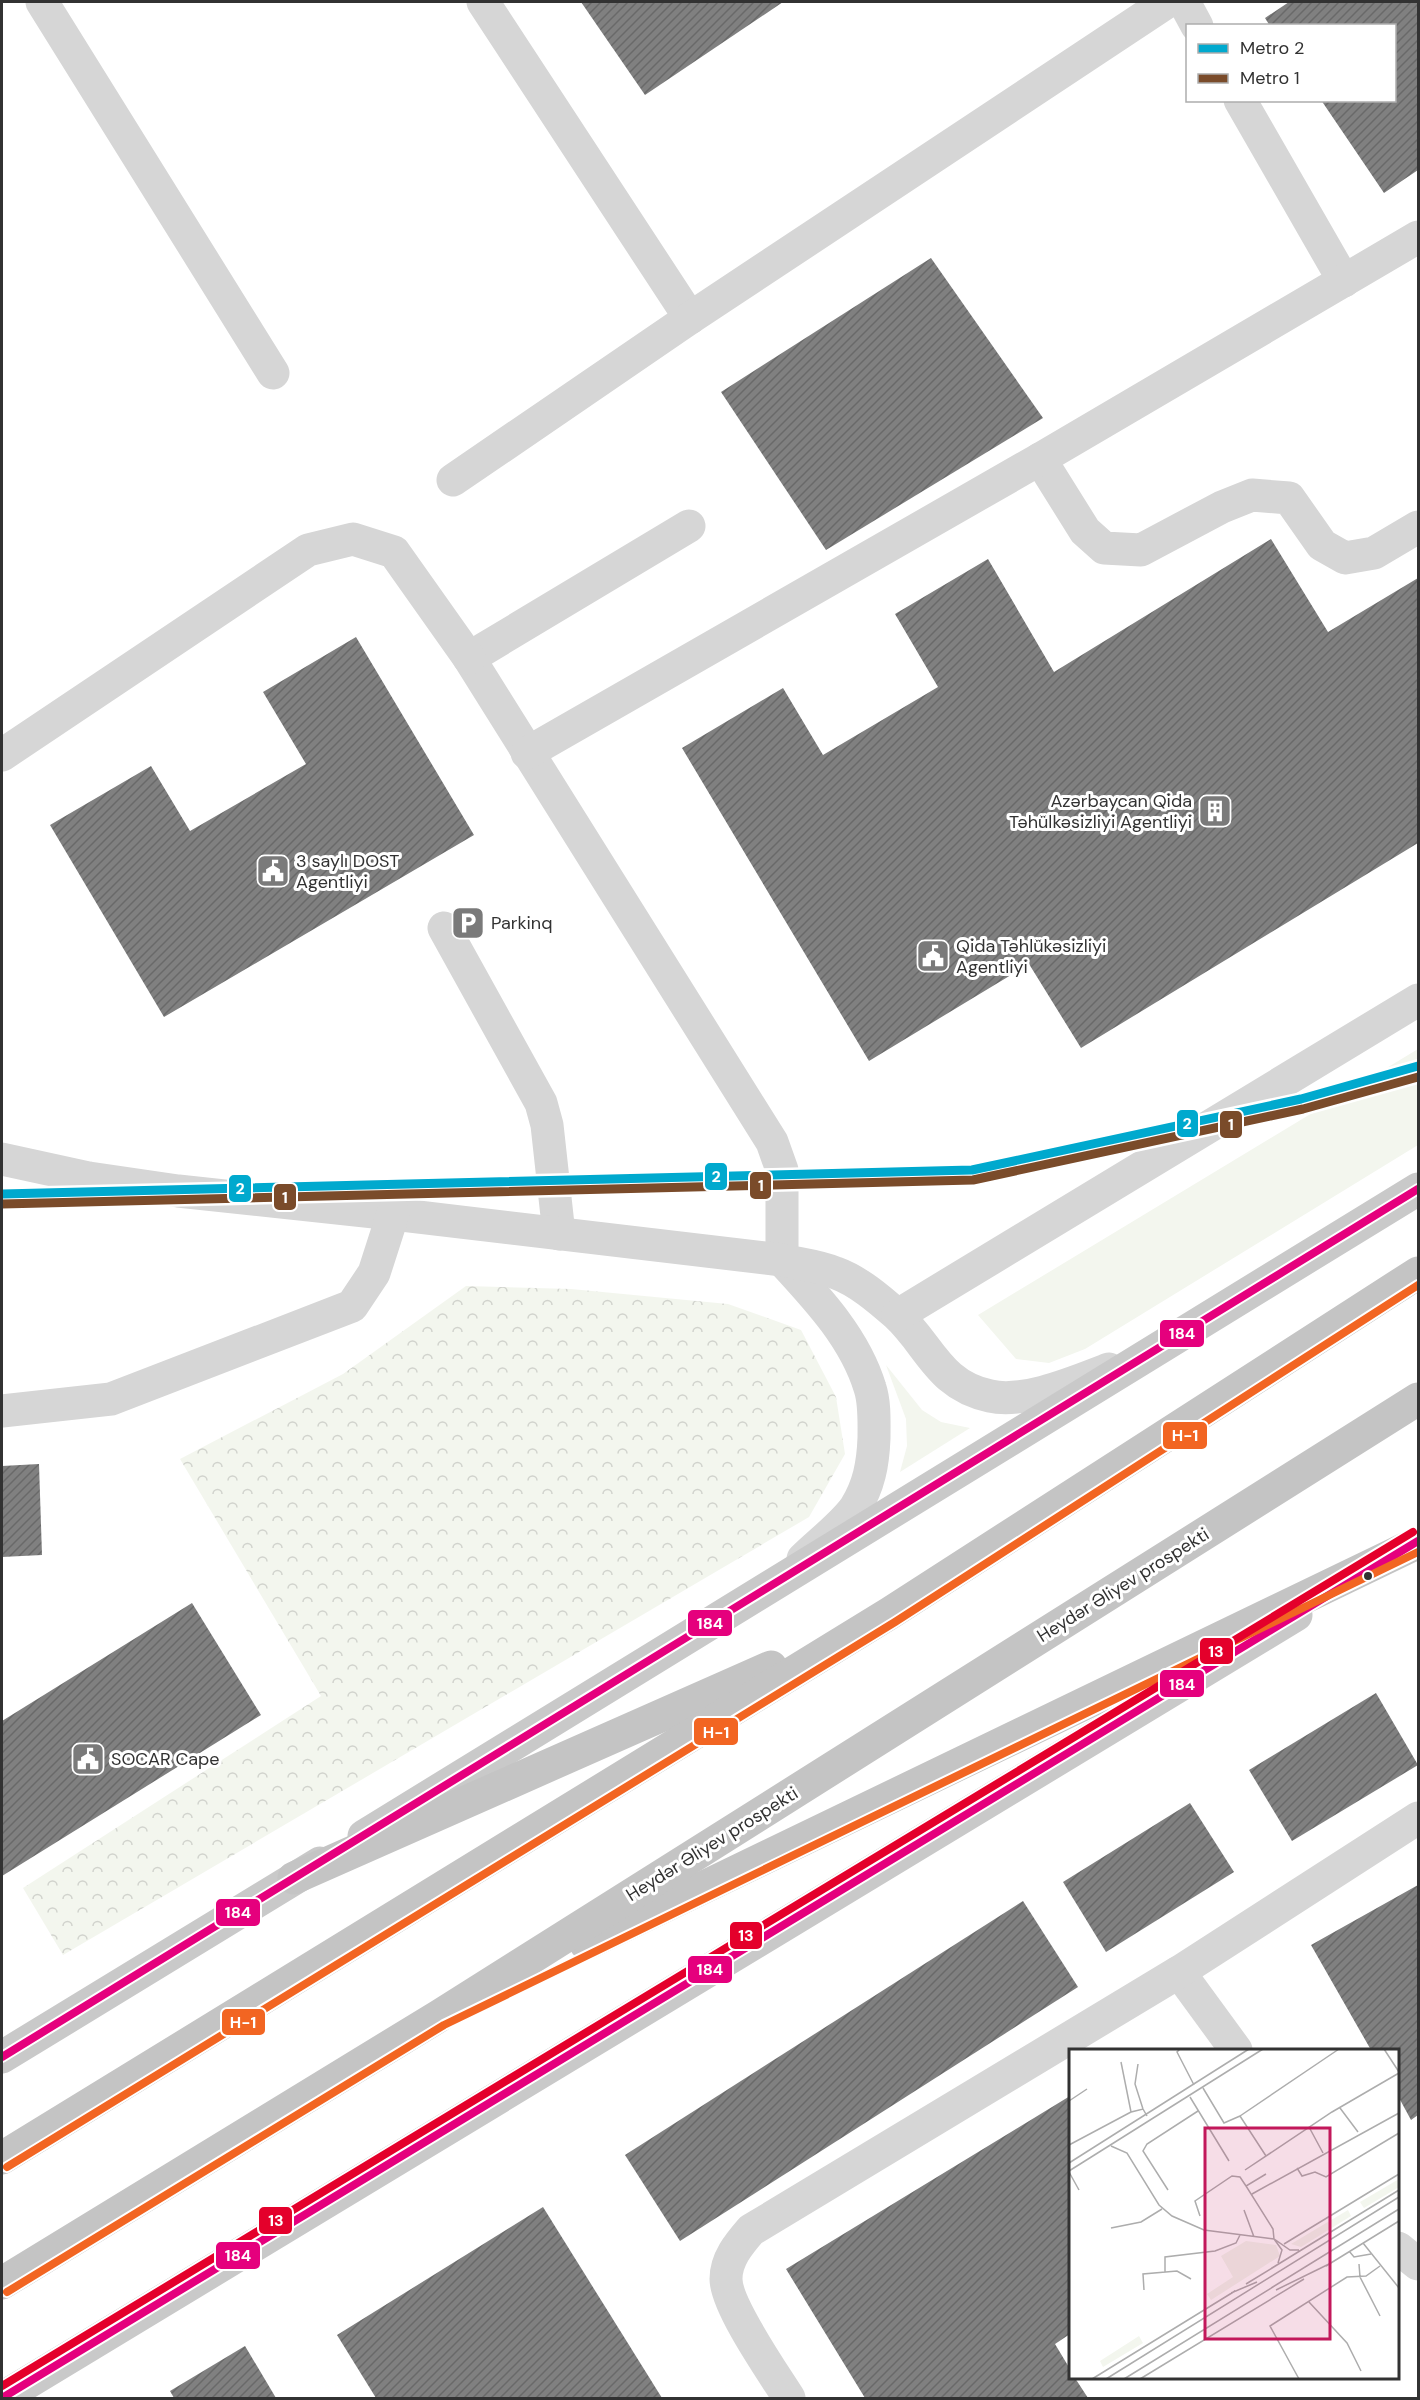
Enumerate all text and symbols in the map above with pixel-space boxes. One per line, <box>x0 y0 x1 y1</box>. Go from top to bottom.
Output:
legend <box>1186 24 1396 102</box>
text: Metro 2 <box>1240 36 1304 60</box>
text: Metro 1 <box>1240 66 1300 90</box>
place label: Azərbaycan Qida Təhülkəsizliyi Agentliyi <box>1009 789 1192 834</box>
building icon: Azərbaycan Qida Təhülkəsizliyi Agentliyi <box>1197 793 1233 829</box>
place label: 3 saylı DOST Agentliyi <box>296 849 399 894</box>
public building icon: 3 saylı DOST Agentliyi <box>255 853 291 889</box>
parking icon: Parkinq <box>450 905 486 941</box>
place label: Parkinq <box>491 911 553 935</box>
place label: Qida Təhlükəsizliyi Agentliyi <box>956 934 1106 979</box>
public building icon: Qida Təhlükəsizliyi Agentliyi <box>915 938 951 974</box>
line badge: 2 <box>1176 1109 1199 1138</box>
line badge: 1 <box>1219 1110 1243 1139</box>
text: 2 <box>1182 1113 1192 1134</box>
text: 1 <box>1228 1114 1234 1135</box>
line badge: 2 <box>704 1162 728 1191</box>
text: 2 <box>711 1166 721 1187</box>
line badge: 1 <box>749 1171 772 1200</box>
line badge: 2 <box>228 1174 252 1203</box>
text: 1 <box>758 1175 764 1196</box>
text: 2 <box>235 1178 245 1199</box>
line badge: 1 <box>273 1183 297 1211</box>
text: 1 <box>282 1187 288 1208</box>
line badge: 184 <box>1159 1319 1205 1348</box>
text: 184 <box>1169 1323 1195 1344</box>
line badge: H-1 <box>1162 1421 1208 1450</box>
text: H-1 <box>1172 1425 1198 1446</box>
street label: Heydər Əliyev prospekti <box>1032 1522 1214 1648</box>
unlabelled marker <box>1362 1570 1374 1582</box>
line badge: 184 <box>687 1609 733 1637</box>
text: 184 <box>697 1613 723 1634</box>
line badge: 13 <box>1199 1637 1234 1665</box>
text: 13 <box>1208 1641 1224 1662</box>
line badge: 184 <box>1159 1669 1205 1698</box>
text: 184 <box>1169 1674 1195 1695</box>
line badge: H-1 <box>693 1717 739 1746</box>
text: H-1 <box>703 1722 729 1743</box>
public building icon: SOCAR Cape <box>70 1741 106 1777</box>
place label: SOCAR Cape <box>111 1747 220 1771</box>
street label: Heydər Əliyev prospekti <box>621 1781 803 1907</box>
line badge: 184 <box>215 1898 261 1927</box>
text: 184 <box>225 1902 251 1923</box>
line badge: 13 <box>729 1921 763 1950</box>
text: 13 <box>738 1925 754 1946</box>
line badge: 184 <box>687 1955 733 1984</box>
text: 184 <box>697 1959 723 1980</box>
line badge: H-1 <box>221 2008 266 2036</box>
text: H-1 <box>230 2012 256 2033</box>
inset map <box>1069 2049 1399 2379</box>
line badge: 13 <box>258 2206 293 2235</box>
text: 13 <box>268 2210 284 2231</box>
line badge: 184 <box>215 2241 261 2270</box>
text: 184 <box>225 2245 251 2266</box>

